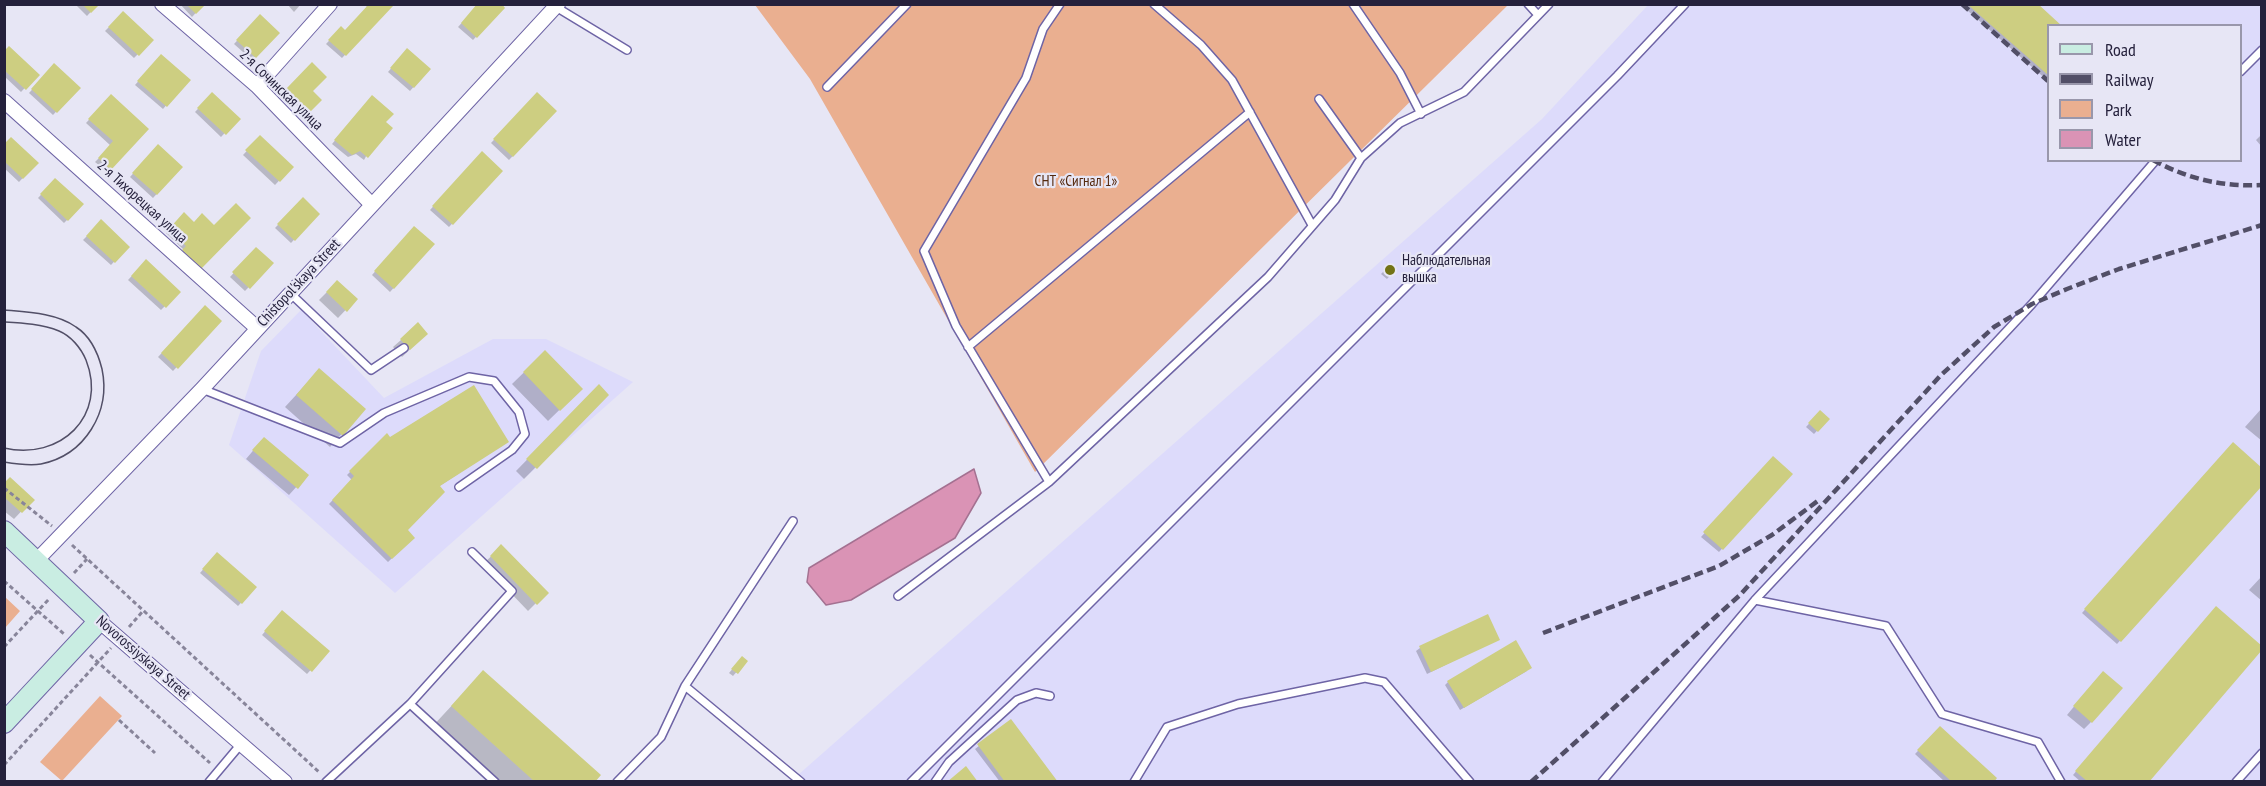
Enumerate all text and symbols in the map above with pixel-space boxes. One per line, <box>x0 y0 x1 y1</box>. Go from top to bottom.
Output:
legend <box>2047 24 2242 162</box>
text: Road <box>2105 38 2136 61</box>
street label: 2-я Сочинская улица <box>236 46 326 134</box>
text: Railway <box>2105 68 2154 91</box>
text: Park <box>2105 98 2132 121</box>
text: Water <box>2105 128 2141 151</box>
street label: 2-я Тихорецкая улица <box>93 157 191 247</box>
park label: СНТ «Сигнал 1» <box>1035 173 1117 191</box>
street label: Chistopol'skaya Street <box>254 235 344 331</box>
place label: Наблюдательная вышка <box>1402 252 1491 287</box>
marker: Наблюдательная вышка <box>1383 263 1397 277</box>
street label: Novorossiyskaya Street <box>92 612 194 704</box>

